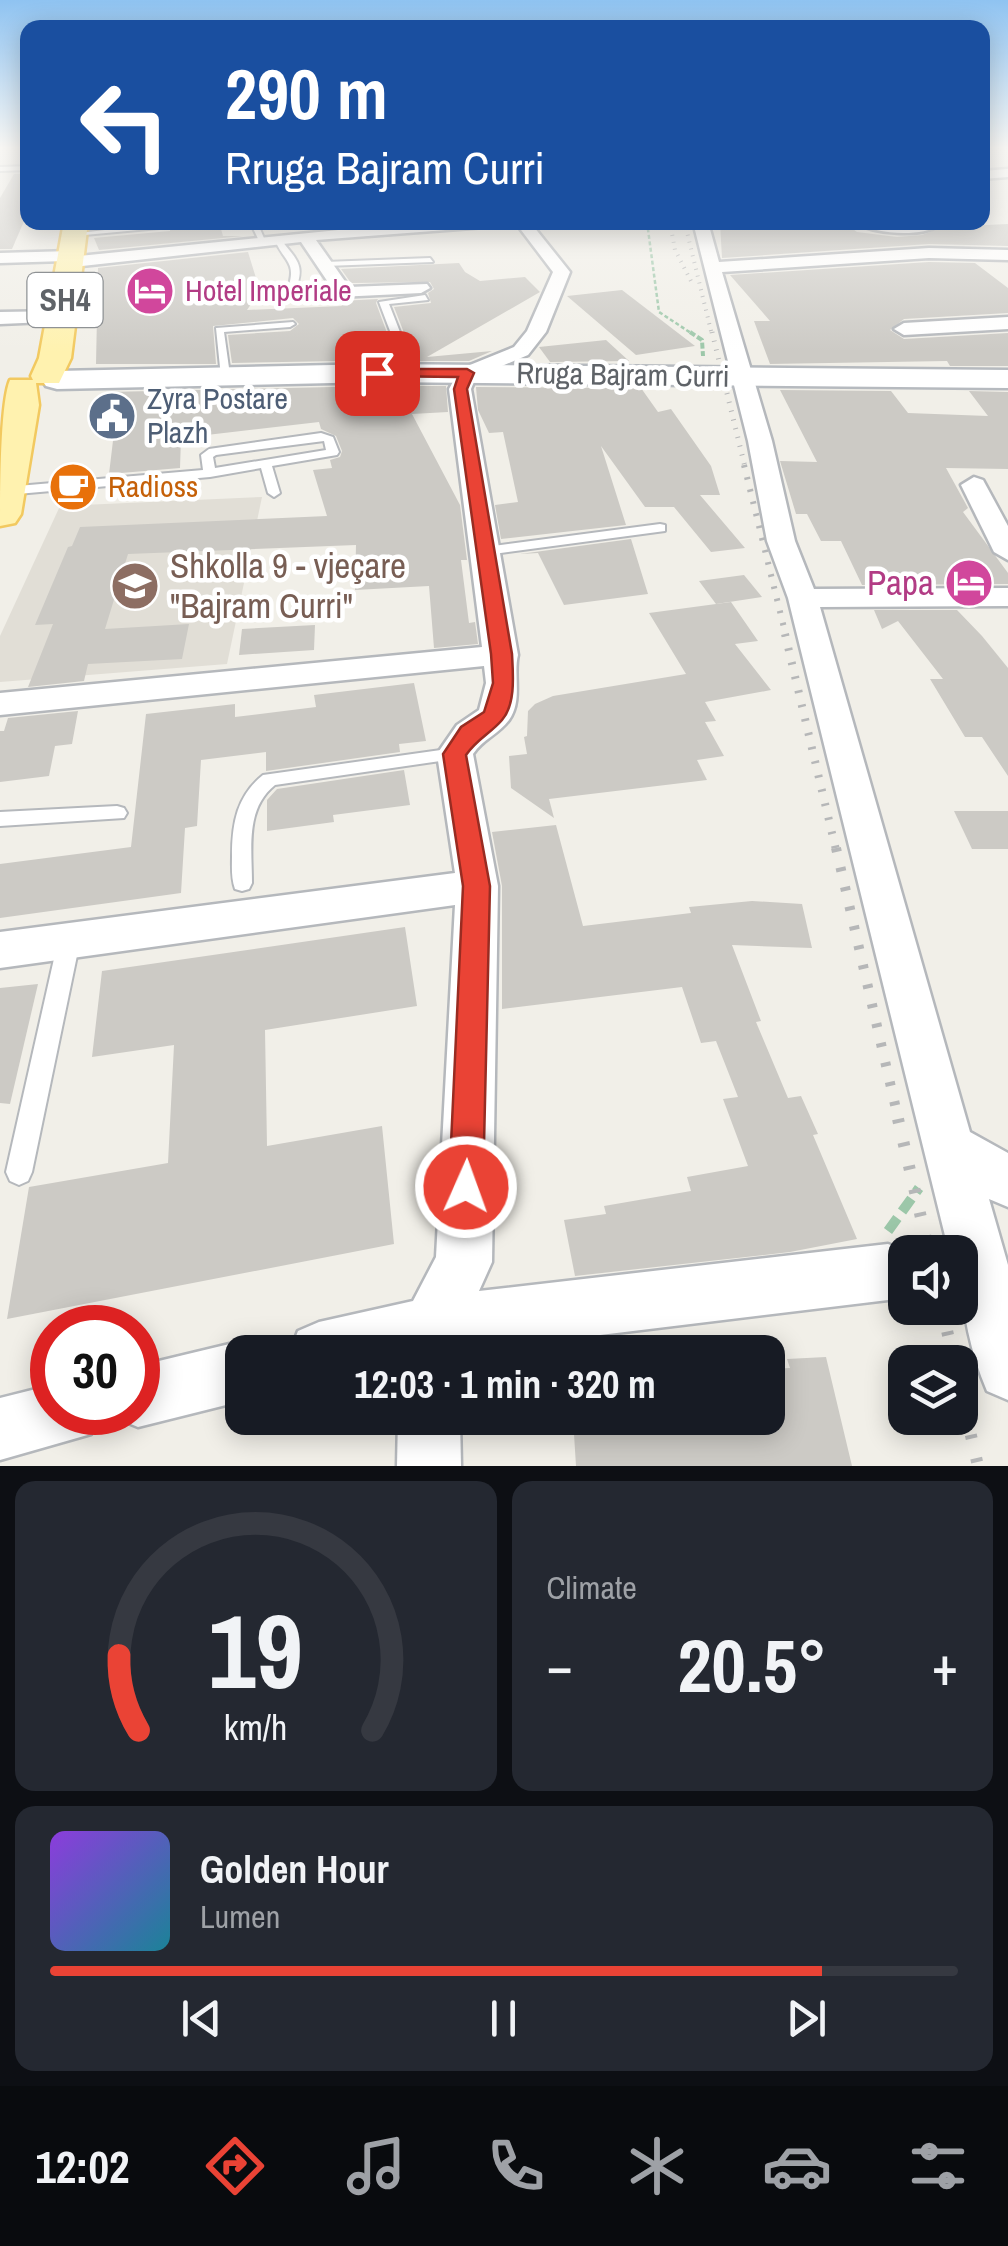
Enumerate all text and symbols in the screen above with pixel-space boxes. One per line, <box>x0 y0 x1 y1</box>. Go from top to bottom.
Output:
text: 290 m <box>225 47 388 141</box>
icon: left <box>60 60 190 190</box>
text: Rruga Bajram Curri <box>225 137 545 198</box>
hotel icon: Hotel Imperiale <box>124 265 176 317</box>
place label: Hotel Imperiale <box>185 270 352 310</box>
road number: SH4 <box>28 273 102 327</box>
pin <box>335 331 420 416</box>
icon: arrive <box>350 346 405 401</box>
street label: Rruga Bajram Curri <box>516 352 730 396</box>
place label: Zyra Postare Plazh <box>147 378 288 452</box>
public building icon: Zyra Postare Plazh <box>86 390 138 442</box>
cafe icon: Radioss <box>47 461 99 513</box>
place label: Radioss <box>108 466 198 506</box>
place label: Shkolla 9 - vjeçare "Bajram Curri" <box>170 542 406 629</box>
hotel icon: Papa <box>943 557 995 609</box>
place label: Papa <box>867 559 934 606</box>
school or university icon: Shkolla 9 - vjeçare "Bajram Curri" <box>109 560 161 612</box>
position arrow <box>414 1135 518 1239</box>
map controls <box>888 1235 978 1435</box>
button: sound <box>888 1235 978 1325</box>
speed limit sign: 30 <box>30 1305 160 1435</box>
button: layers <box>888 1345 978 1435</box>
text: 12:03 · 1 min · 320 m <box>354 1359 656 1410</box>
text: Climate <box>547 1566 637 1609</box>
text: 19 <box>208 1580 303 1720</box>
text: 20.5° <box>677 1614 827 1715</box>
text: − <box>547 1628 573 1702</box>
text: + <box>932 1628 958 1702</box>
text: km/h <box>224 1703 288 1751</box>
text: Golden Hour <box>200 1844 389 1895</box>
text: Lumen <box>200 1895 280 1938</box>
icon: previous <box>174 1991 229 2046</box>
icon: pause <box>476 1991 531 2046</box>
icon: next <box>779 1991 834 2046</box>
icon: directions <box>200 2131 270 2201</box>
icon: music <box>341 2131 411 2201</box>
icon: phone <box>481 2131 551 2201</box>
icon: climate <box>622 2131 692 2201</box>
icon: car <box>762 2131 832 2201</box>
icon: filters <box>903 2131 973 2201</box>
text: 12:02 <box>35 2136 130 2197</box>

